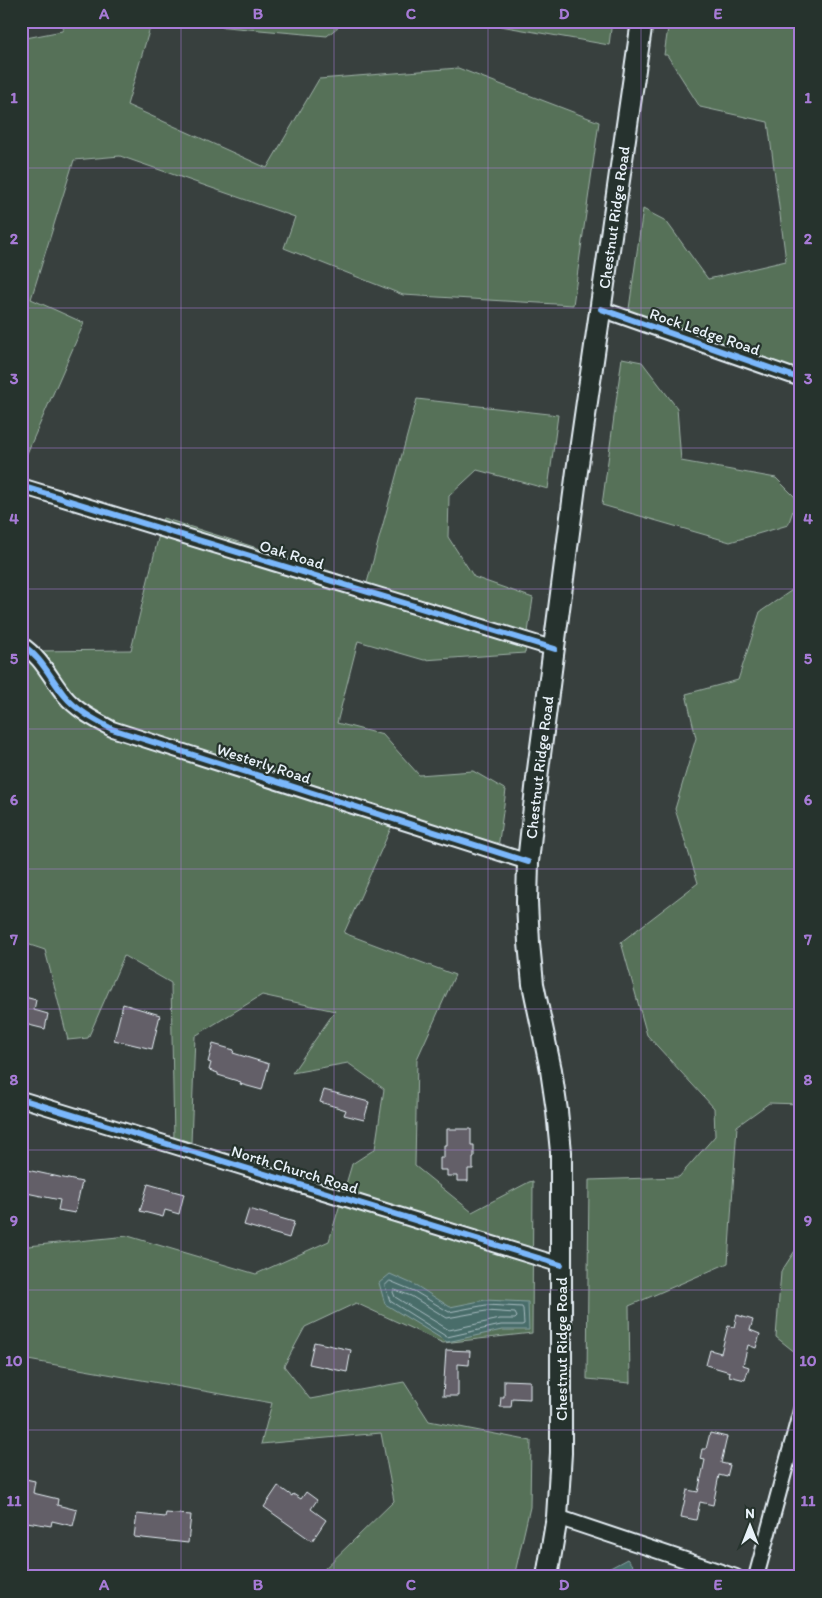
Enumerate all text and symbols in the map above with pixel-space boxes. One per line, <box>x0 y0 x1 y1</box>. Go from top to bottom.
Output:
text: A <box>98 4 110 23</box>
text: B <box>253 4 264 23</box>
text: C <box>406 4 417 23</box>
text: D <box>559 4 570 23</box>
text: E <box>714 4 723 23</box>
text: 1 <box>10 88 18 107</box>
text: 1 <box>804 88 812 107</box>
street label: Chestnut Ridge Road <box>594 144 634 290</box>
text: 2 <box>10 229 19 248</box>
text: 2 <box>804 229 813 248</box>
street label: Rock Ledge Road <box>647 304 763 359</box>
text: 3 <box>10 369 19 388</box>
text: 3 <box>804 369 813 388</box>
text: 4 <box>9 509 19 528</box>
text: 4 <box>803 509 813 528</box>
street label: Oak Road <box>257 536 327 573</box>
text: 5 <box>10 649 19 668</box>
text: 5 <box>804 649 813 668</box>
street label: Chestnut Ridge Road <box>522 694 558 840</box>
street label: Westerly Road <box>214 739 314 788</box>
text: 6 <box>10 790 19 809</box>
text: 6 <box>804 790 813 809</box>
text: 7 <box>9 930 18 949</box>
text: 7 <box>803 930 812 949</box>
text: 8 <box>10 1070 19 1089</box>
text: 8 <box>804 1070 813 1089</box>
street label: North Church Road <box>229 1141 361 1198</box>
text: 9 <box>10 1211 18 1230</box>
text: 9 <box>804 1211 812 1230</box>
street label: Chestnut Ridge Road <box>552 1277 571 1421</box>
text: 10 <box>5 1351 23 1370</box>
text: 10 <box>799 1351 817 1370</box>
text: 11 <box>7 1491 22 1510</box>
text: 11 <box>801 1491 816 1510</box>
north arrow <box>724 1500 774 1550</box>
text: N <box>745 1505 755 1522</box>
text: A <box>98 1575 110 1594</box>
text: B <box>253 1575 264 1594</box>
text: C <box>406 1575 417 1594</box>
text: D <box>559 1575 570 1594</box>
text: E <box>714 1575 723 1594</box>

